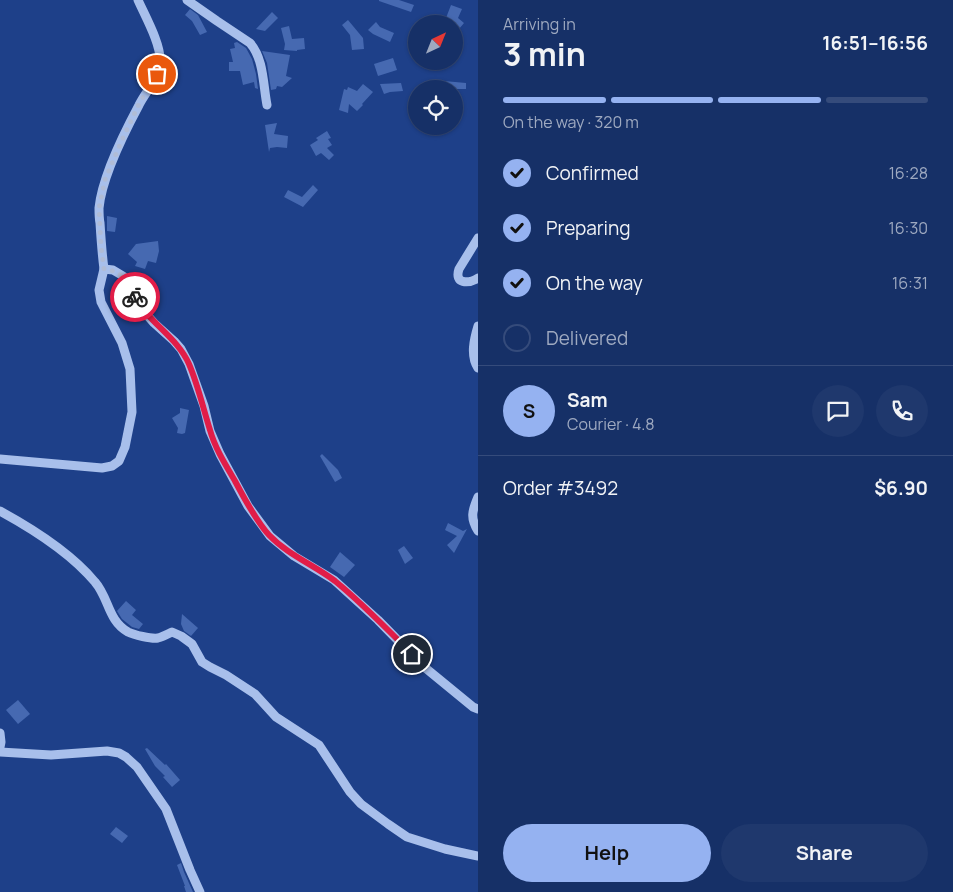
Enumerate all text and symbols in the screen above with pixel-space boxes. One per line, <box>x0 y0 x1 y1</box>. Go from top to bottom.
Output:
text: Arriving in <box>503 13 576 35</box>
north arrow <box>408 15 462 70</box>
map controls <box>408 15 463 135</box>
text: 16:51–16:56 <box>822 30 928 56</box>
text: 3 min <box>503 32 586 76</box>
pin <box>136 53 178 95</box>
icon: bag <box>143 60 171 88</box>
button: locate <box>408 80 463 135</box>
text: On the way · 320 m <box>503 111 639 133</box>
icon: check <box>503 159 531 187</box>
text: Confirmed <box>546 160 639 186</box>
text: 16:28 <box>889 162 928 184</box>
icon: check <box>503 214 531 242</box>
text: Preparing <box>546 215 631 241</box>
text: 16:30 <box>888 217 928 239</box>
icon: check <box>503 269 531 297</box>
text: On the way <box>546 270 643 296</box>
courier <box>110 272 160 322</box>
text: 16:31 <box>892 272 928 294</box>
icon: bike <box>121 283 149 311</box>
text: Delivered <box>546 325 628 351</box>
button: chat <box>812 385 864 437</box>
button: phone <box>876 385 928 437</box>
text: Sam <box>567 387 608 413</box>
text: S <box>523 398 535 424</box>
text: Courier · 4.8 <box>567 413 655 435</box>
text: Order #3492 <box>503 475 618 501</box>
text: $6.90 <box>874 475 928 501</box>
pin <box>391 633 433 675</box>
icon: home <box>398 640 426 668</box>
button: Help <box>503 824 711 882</box>
button: Share <box>721 824 928 882</box>

